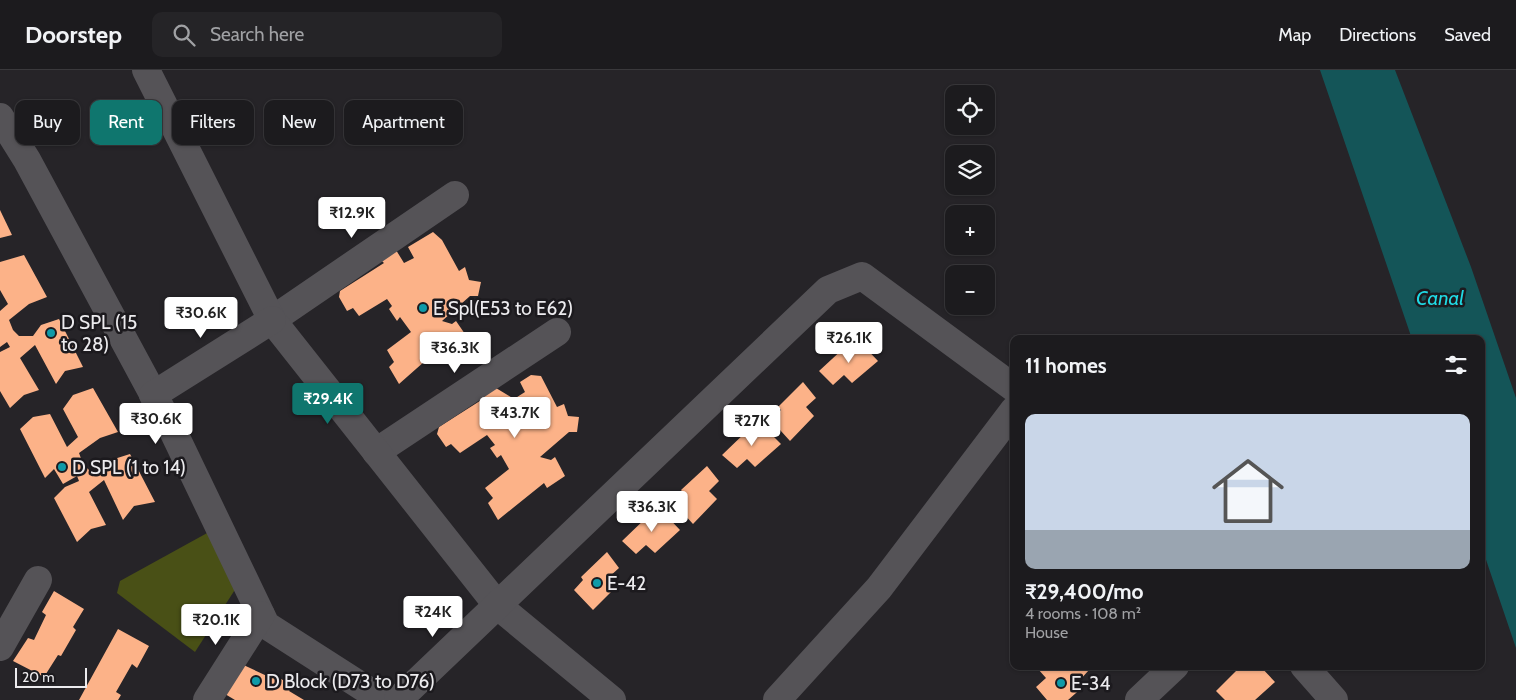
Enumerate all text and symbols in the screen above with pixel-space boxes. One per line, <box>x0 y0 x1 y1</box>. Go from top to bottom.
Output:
search box <box>152 12 502 57</box>
text: Doorstep <box>25 20 122 49</box>
icon: search <box>170 21 198 49</box>
text: Search here <box>210 23 304 46</box>
text: Map <box>1278 24 1311 46</box>
text: Directions <box>1339 24 1416 46</box>
text: Saved <box>1444 24 1491 46</box>
map controls <box>945 85 995 315</box>
button: locate <box>945 85 995 135</box>
chip: Buy <box>15 100 80 145</box>
chip: Rent <box>90 100 162 145</box>
chip: Filters <box>172 100 254 145</box>
chip: New <box>264 100 334 145</box>
chip: Apartment <box>344 100 463 145</box>
button: layers <box>945 145 995 195</box>
pin: ₹12.9K <box>311 196 393 239</box>
text: ₹12.9K <box>329 203 375 222</box>
button: + <box>945 205 995 255</box>
button: − <box>945 265 995 315</box>
water label: Canal <box>1416 286 1464 310</box>
pin: ₹30.6K <box>160 296 242 339</box>
place label: E Spl(E53 to E62) <box>433 297 573 320</box>
marker: E Spl(E53 to E62) <box>417 302 429 314</box>
text: ₹30.6K <box>175 303 227 322</box>
place label: D SPL (15 to 28) <box>61 311 137 356</box>
pin: ₹26.1K <box>808 322 890 364</box>
marker: D SPL (15 to 28) <box>45 327 57 339</box>
text: ₹26.1K <box>826 328 872 347</box>
pin: ₹36.3K <box>414 332 496 374</box>
text: ₹36.3K <box>431 338 479 357</box>
icon: filters <box>1442 351 1470 379</box>
text: 11 homes <box>1025 353 1107 378</box>
pin: ₹29.4K <box>287 382 369 425</box>
text: ₹29.4K <box>303 389 353 408</box>
pin: ₹43.7K <box>474 396 556 439</box>
pin: ₹30.6K <box>115 402 197 445</box>
text: ₹43.7K <box>490 403 540 422</box>
pin: ₹27K <box>722 404 782 447</box>
text: ₹30.6K <box>130 409 182 428</box>
text: ₹27K <box>734 411 770 430</box>
icon: home <box>1203 446 1293 536</box>
place label: D SPL (1 to 14) <box>72 456 186 479</box>
marker: D SPL (1 to 14) <box>56 461 68 473</box>
pin: ₹36.3K <box>611 490 693 533</box>
text: ₹36.3K <box>628 497 676 516</box>
place label: E-42 <box>607 572 646 595</box>
marker: E-42 <box>591 577 603 589</box>
text: ₹29,400/mo <box>1025 579 1144 604</box>
pin: ₹24K <box>403 596 463 638</box>
text: ₹24K <box>414 602 452 621</box>
pin: ₹20.1K <box>175 604 257 646</box>
text: 4 rooms · 108 m² <box>1025 604 1141 623</box>
text: ₹20.1K <box>192 610 240 629</box>
text: House <box>1025 623 1068 642</box>
scale bar <box>15 665 88 688</box>
text: 20 m <box>22 668 55 686</box>
place label: D Block (D73 to D76) <box>266 670 435 693</box>
place label: E-34 <box>1071 672 1110 695</box>
marker: D Block (D73 to D76) <box>250 675 262 687</box>
marker: E-34 <box>1055 677 1067 689</box>

